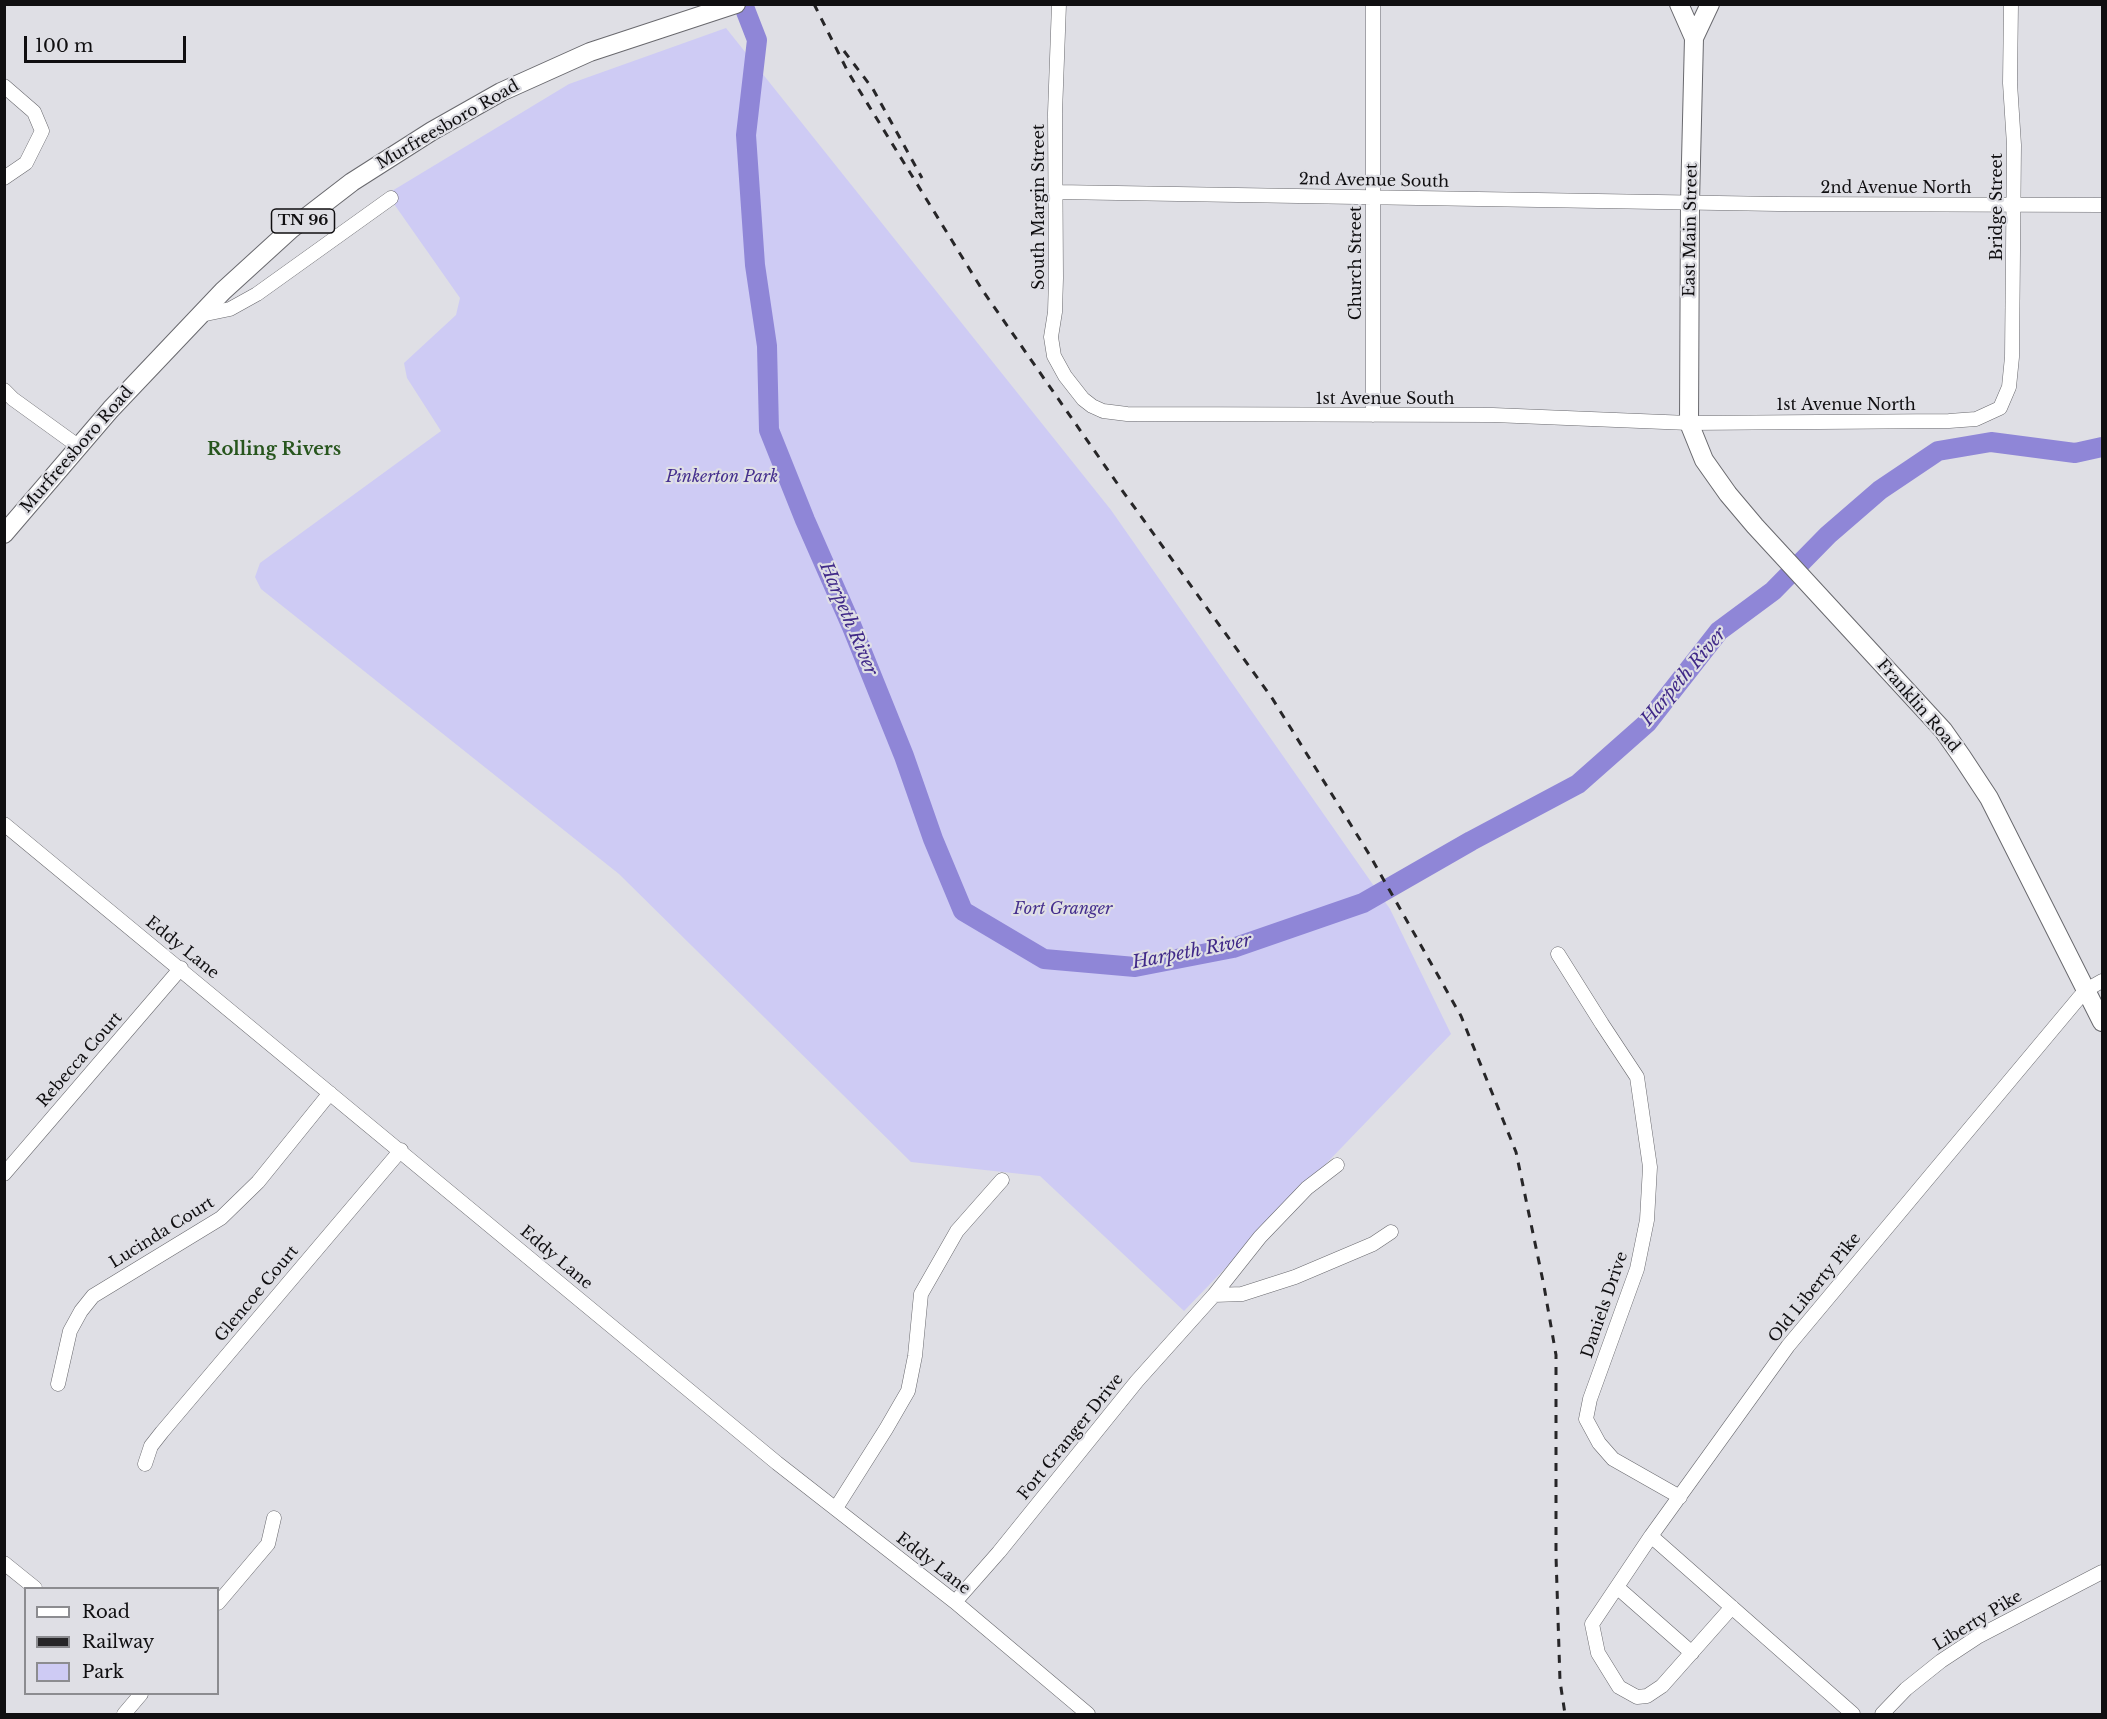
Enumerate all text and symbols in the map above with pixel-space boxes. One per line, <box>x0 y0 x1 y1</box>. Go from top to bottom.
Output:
scale bar <box>27 24 189 62</box>
text: 100 m <box>35 35 93 57</box>
street label: Murfreesboro Road <box>373 76 523 174</box>
street label: South Margin Street <box>1029 124 1049 290</box>
street label: Bridge Street <box>1987 153 2007 261</box>
street label: East Main Street <box>1680 163 1702 297</box>
street label: 2nd Avenue South <box>1299 170 1449 192</box>
street label: 2nd Avenue North <box>1821 178 1971 198</box>
street label: Church Street <box>1346 206 1366 320</box>
road number: TN 96 <box>272 209 334 233</box>
street label: Murfreesboro Road <box>17 383 137 517</box>
street label: 1st Avenue South <box>1315 389 1455 409</box>
street label: 1st Avenue North <box>1776 395 1916 415</box>
district label: Rolling Rivers <box>207 439 341 461</box>
park label: Pinkerton Park <box>666 467 778 487</box>
water label: Harpeth River <box>814 559 882 679</box>
water label: Harpeth River <box>1637 624 1731 730</box>
street label: Franklin Road <box>1872 656 1964 756</box>
park label: Fort Granger <box>1014 899 1112 919</box>
street label: Eddy Lane <box>142 913 222 983</box>
water label: Harpeth River <box>1131 930 1253 974</box>
street label: Rebecca Court <box>34 1009 126 1111</box>
street label: Lucinda Court <box>106 1193 218 1273</box>
street label: Eddy Lane <box>516 1222 596 1294</box>
street label: Old Liberty Pike <box>1765 1229 1865 1347</box>
street label: Glencoe Court <box>211 1242 303 1346</box>
street label: Daniels Drive <box>1578 1249 1632 1361</box>
street label: Fort Granger Drive <box>1014 1370 1128 1504</box>
street label: Eddy Lane <box>892 1529 974 1599</box>
legend <box>24 1587 219 1695</box>
street label: Liberty Pike <box>1930 1587 2026 1655</box>
text: Road <box>82 1601 130 1623</box>
text: Railway <box>82 1631 154 1653</box>
text: Park <box>82 1661 124 1683</box>

